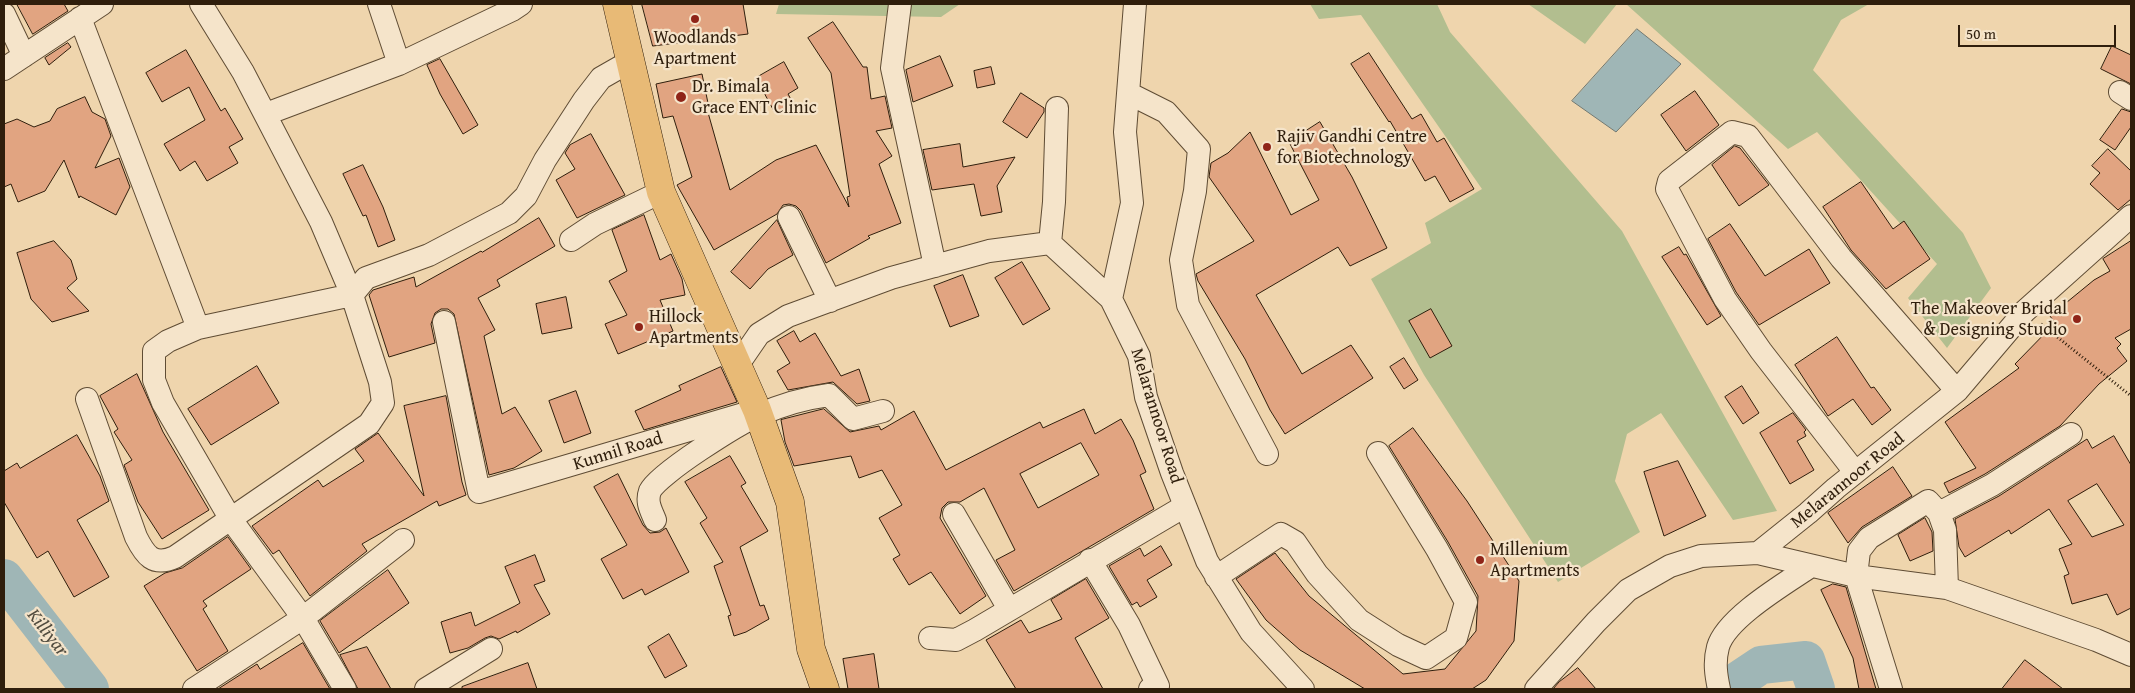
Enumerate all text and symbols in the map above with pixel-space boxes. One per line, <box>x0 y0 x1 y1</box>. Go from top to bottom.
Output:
marker: Woodlands Apartment <box>689 13 701 25</box>
scale bar <box>1960 15 2118 47</box>
text: 50 m <box>1966 23 1996 44</box>
place label: Woodlands Apartment <box>654 27 736 70</box>
place label: Dr. Bimala Grace ENT Clinic <box>692 76 817 118</box>
marker: Dr. Bimala Grace ENT Clinic <box>674 90 688 104</box>
place label: Rajiv Gandhi Centre for Biotechnology <box>1277 126 1427 168</box>
marker: Rajiv Gandhi Centre for Biotechnology <box>1261 141 1273 153</box>
place label: The Makeover Bridal & Designing Studio <box>1911 298 2067 340</box>
place label: Hillock Apartments <box>649 306 739 348</box>
marker: The Makeover Bridal & Designing Studio <box>2071 313 2083 325</box>
marker: Hillock Apartments <box>633 321 645 333</box>
street label: Melarannoor Road <box>1125 346 1187 486</box>
street label: Kunnil Road <box>571 428 665 476</box>
street label: Melarannoor Road <box>1787 429 1909 533</box>
place label: Millenium Apartments <box>1490 539 1580 582</box>
marker: Millenium Apartments <box>1474 554 1486 566</box>
water label: Killiyar <box>21 605 73 661</box>

